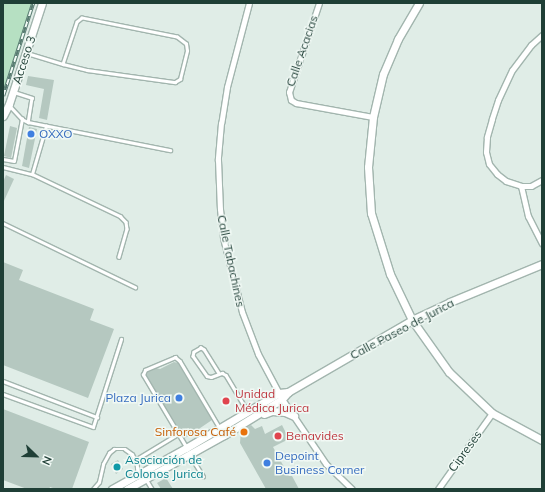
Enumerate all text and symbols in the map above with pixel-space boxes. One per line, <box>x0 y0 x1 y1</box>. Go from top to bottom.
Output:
street label: Calle Acacias <box>283 13 321 89</box>
street label: Acceso 3 <box>9 34 39 86</box>
place label: OXXO <box>39 127 73 141</box>
marker: OXXO <box>26 129 36 139</box>
street label: Calle Tabachines <box>214 214 248 308</box>
street label: Calle Paseo de Jurica <box>347 295 457 363</box>
place label: Unidad Médica Jurica <box>235 387 309 415</box>
place label: Plaza Jurica <box>105 391 171 405</box>
marker: Plaza Jurica <box>174 393 184 403</box>
marker: Unidad Médica Jurica <box>220 395 232 407</box>
place label: Sinforosa Café <box>155 425 236 439</box>
marker: Sinforosa Café <box>239 427 249 437</box>
street label: Cipreses <box>445 428 485 474</box>
place label: Benavides <box>286 429 344 443</box>
marker: Benavides <box>273 431 283 441</box>
north arrow <box>16 436 56 476</box>
place label: Depoint Business Corner <box>275 449 364 477</box>
place label: Asociación de Colonos Jurica <box>125 453 203 481</box>
text: N <box>39 454 55 467</box>
marker: Depoint Business Corner <box>262 458 272 468</box>
marker: Asociación de Colonos Jurica <box>112 462 122 472</box>

